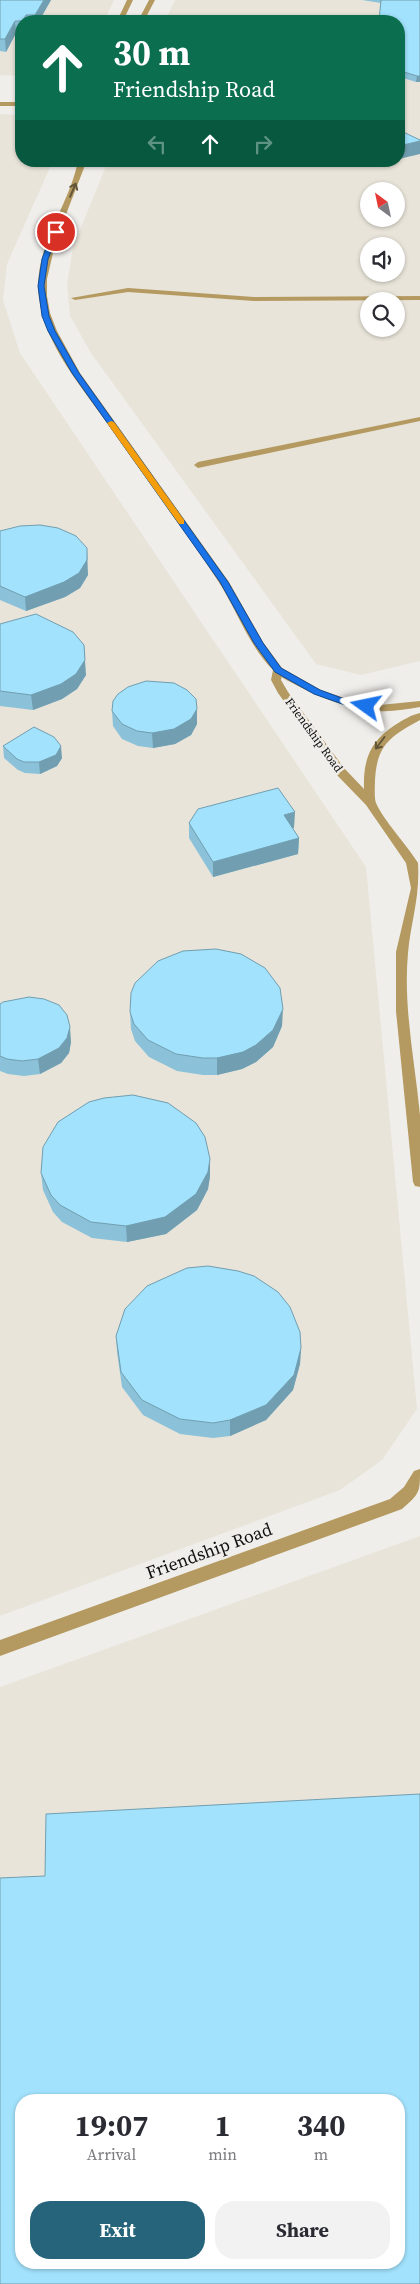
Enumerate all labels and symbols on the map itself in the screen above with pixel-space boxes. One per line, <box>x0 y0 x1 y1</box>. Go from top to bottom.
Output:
north arrow <box>360 182 405 228</box>
one-way arrow <box>69 183 78 198</box>
pin <box>35 211 77 253</box>
position arrow <box>339 679 391 731</box>
street label: Friendship Road <box>282 695 347 776</box>
one-way arrow <box>375 736 385 750</box>
street label: Friendship Road <box>142 1516 275 1585</box>

